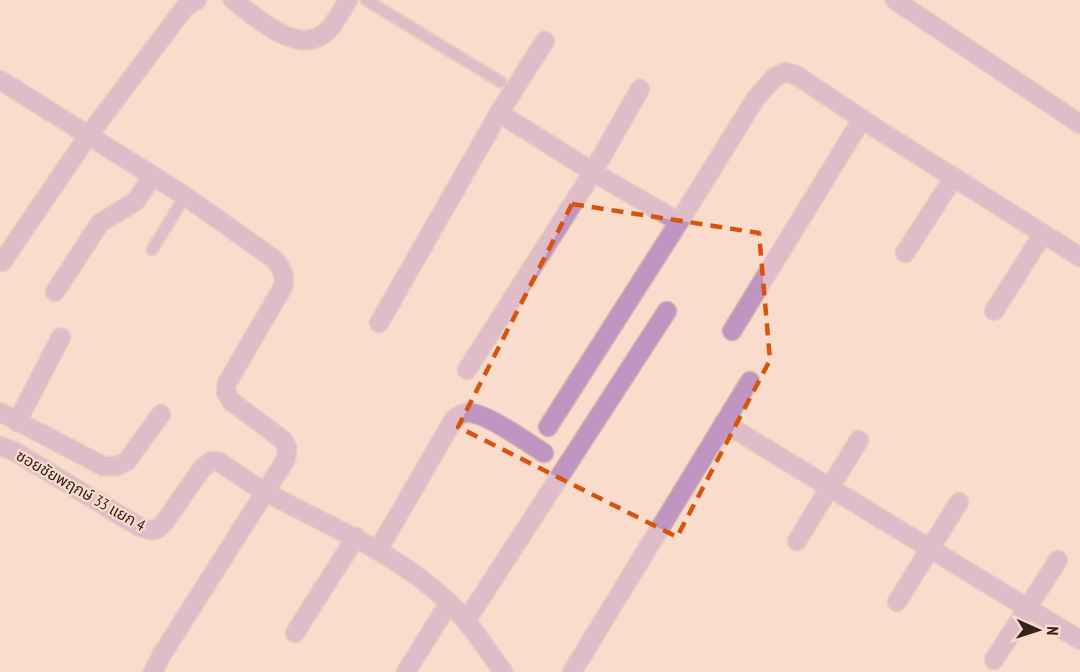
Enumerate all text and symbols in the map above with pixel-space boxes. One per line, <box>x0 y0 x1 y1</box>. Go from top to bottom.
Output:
street label: ซอยชัยพฤกษ์ 33 แยก 4 <box>13 445 149 535</box>
north arrow <box>1008 600 1068 660</box>
text: N <box>1043 626 1063 636</box>

